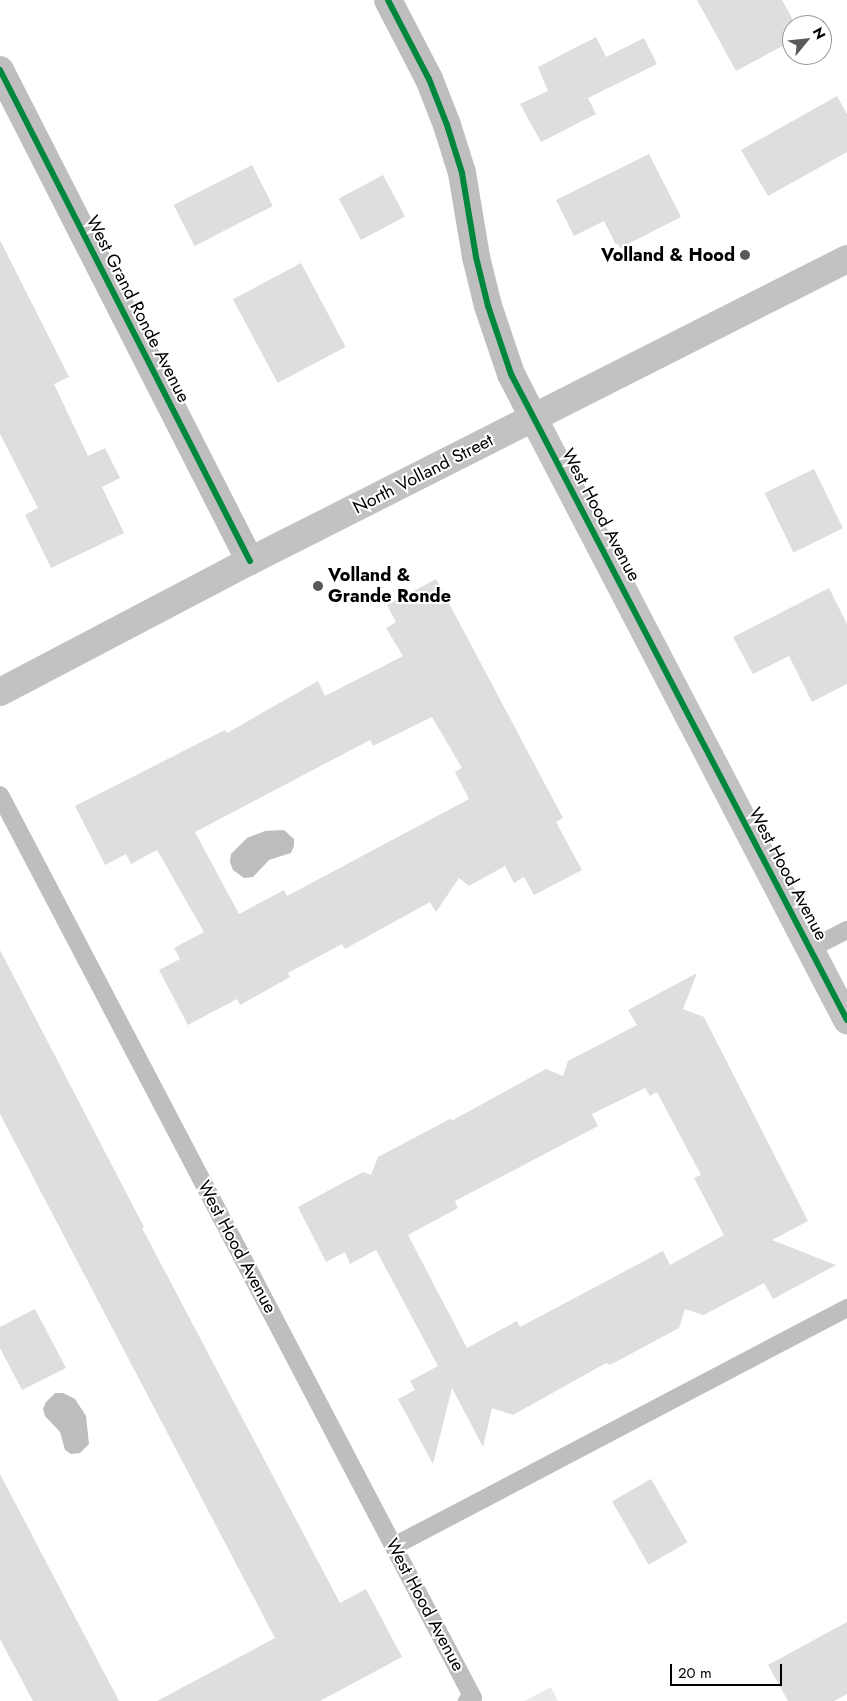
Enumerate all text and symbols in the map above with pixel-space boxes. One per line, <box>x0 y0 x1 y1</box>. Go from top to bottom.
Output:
north arrow <box>782 15 832 65</box>
text: N <box>808 24 831 43</box>
street label: West Grand Ronde Avenue <box>81 212 195 406</box>
place label: Volland & Hood <box>601 244 735 266</box>
marker: Volland & Hood <box>739 249 751 261</box>
street label: North Volland Street <box>349 429 497 519</box>
street label: West Hood Avenue <box>557 445 645 585</box>
place label: Volland & Grande Ronde <box>328 565 451 608</box>
marker: Volland & Grande Ronde <box>312 580 324 592</box>
street label: West Hood Avenue <box>744 804 832 944</box>
street label: West Hood Avenue <box>193 1177 281 1317</box>
street label: West Hood Avenue <box>381 1535 469 1675</box>
scale bar <box>672 1654 784 1686</box>
text: 20 m <box>678 1662 712 1684</box>

